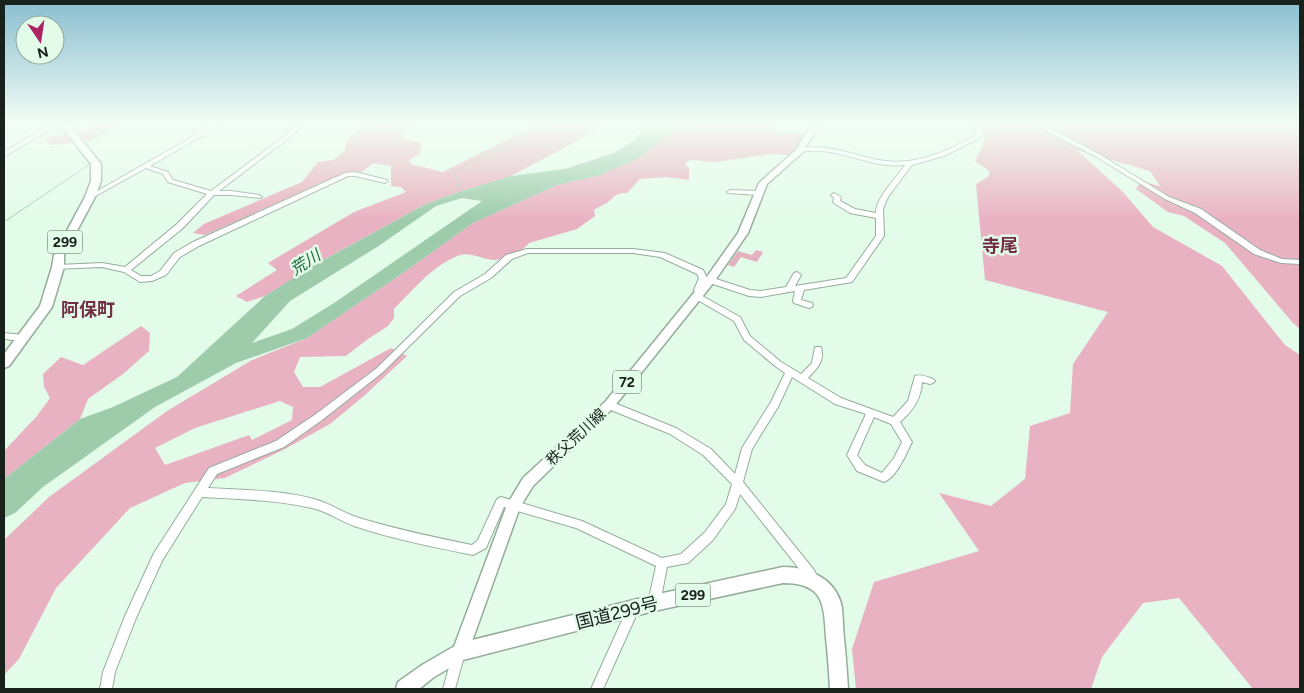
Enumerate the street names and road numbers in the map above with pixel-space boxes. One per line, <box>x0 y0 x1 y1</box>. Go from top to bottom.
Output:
road number: 299 <box>48 230 82 253</box>
road number: 72 <box>613 371 641 394</box>
street label: 秩父荒川線 <box>542 405 610 469</box>
road number: 299 <box>676 584 710 606</box>
street label: 国道299号 <box>573 592 661 634</box>

